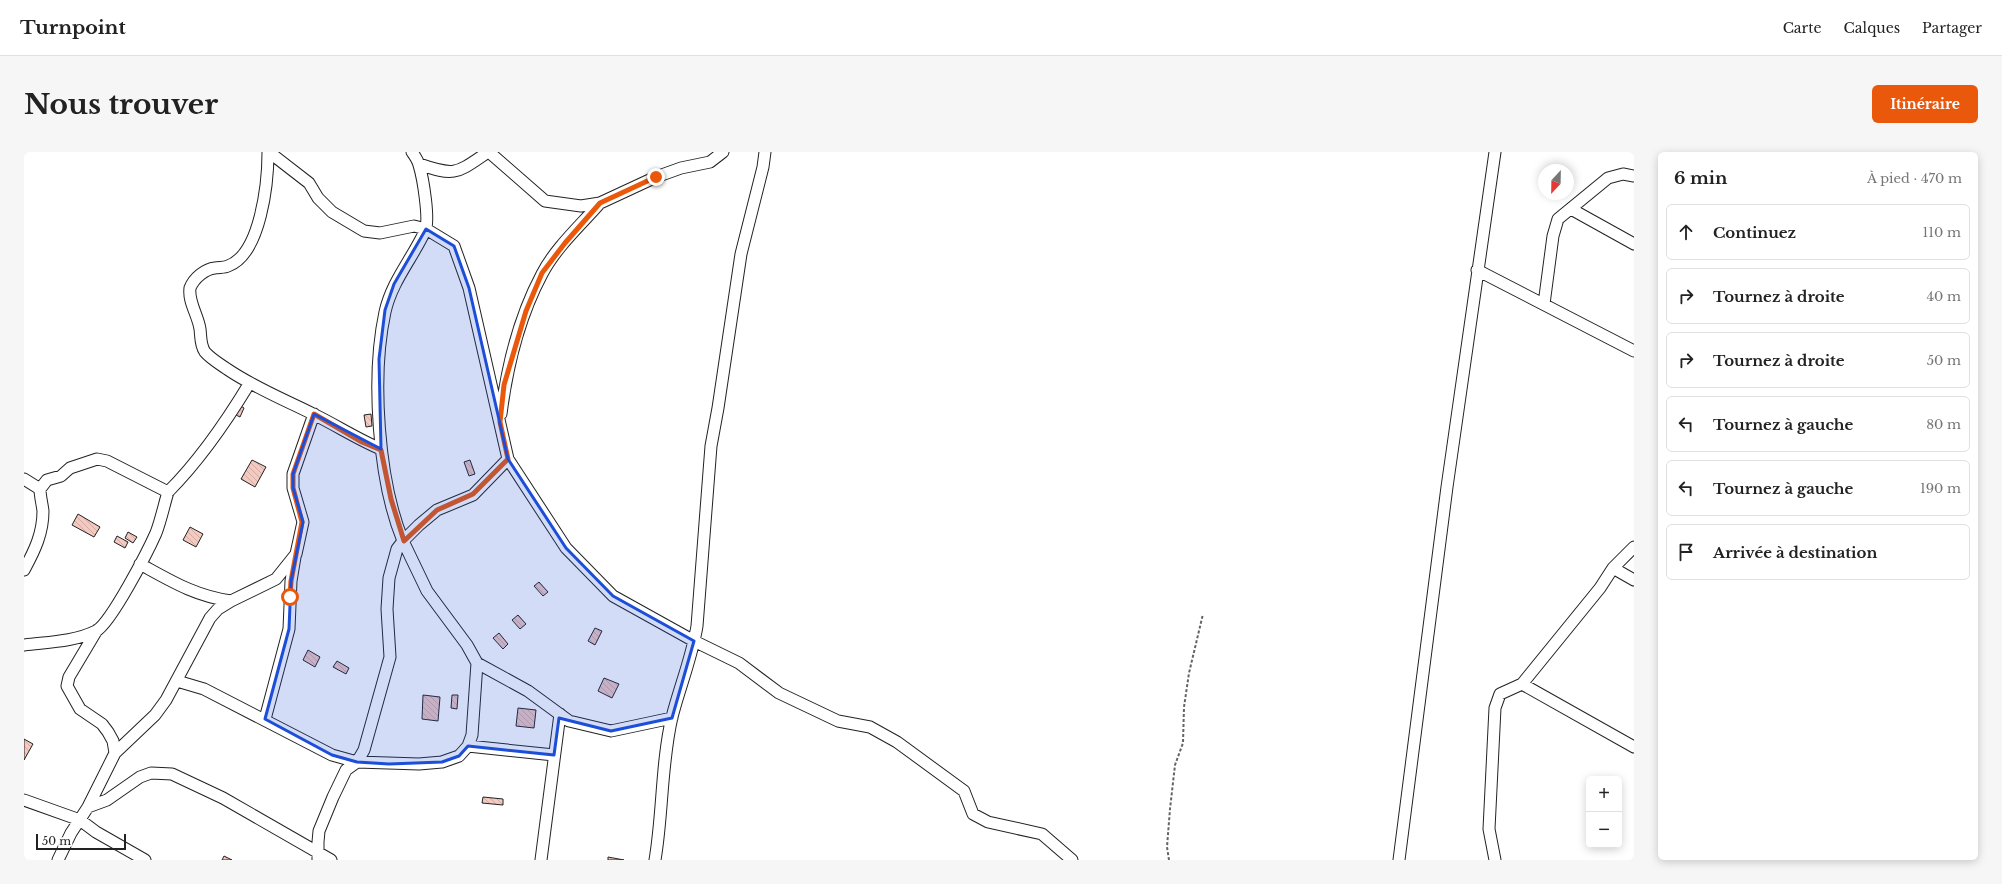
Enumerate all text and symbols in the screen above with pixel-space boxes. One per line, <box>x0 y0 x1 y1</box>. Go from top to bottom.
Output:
text: Turnpoint <box>20 16 126 39</box>
text: Carte <box>1783 19 1822 37</box>
text: Calques <box>1844 19 1900 37</box>
text: Partager <box>1922 19 1982 37</box>
button: Itinéraire <box>1872 85 1978 123</box>
text: Nous trouver <box>24 87 218 122</box>
north arrow <box>1538 164 1574 200</box>
route end <box>647 168 665 186</box>
text: 6 min <box>1674 168 1727 189</box>
text: À pied · 470 m <box>1867 170 1962 187</box>
icon: ahead <box>1675 221 1697 243</box>
text: Continuez <box>1713 223 1796 242</box>
text: 110 m <box>1922 224 1961 241</box>
icon: right <box>1675 285 1697 307</box>
text: Tournez à droite <box>1713 287 1845 306</box>
text: 40 m <box>1926 288 1961 305</box>
icon: right <box>1675 349 1697 371</box>
text: Tournez à droite <box>1713 351 1845 370</box>
text: 50 m <box>1927 352 1961 369</box>
icon: left <box>1675 413 1697 435</box>
text: Tournez à gauche <box>1713 415 1853 434</box>
text: 80 m <box>1926 416 1961 433</box>
icon: left <box>1675 477 1697 499</box>
text: Tournez à gauche <box>1713 479 1853 498</box>
text: 190 m <box>1920 480 1961 497</box>
icon: arrive <box>1675 541 1697 563</box>
text: Arrivée à destination <box>1713 543 1877 562</box>
route start <box>281 588 299 606</box>
map controls <box>1586 776 1622 848</box>
button: + <box>1586 776 1622 812</box>
button: − <box>1586 812 1622 848</box>
scale bar <box>36 832 126 851</box>
text: 50 m <box>42 834 71 848</box>

